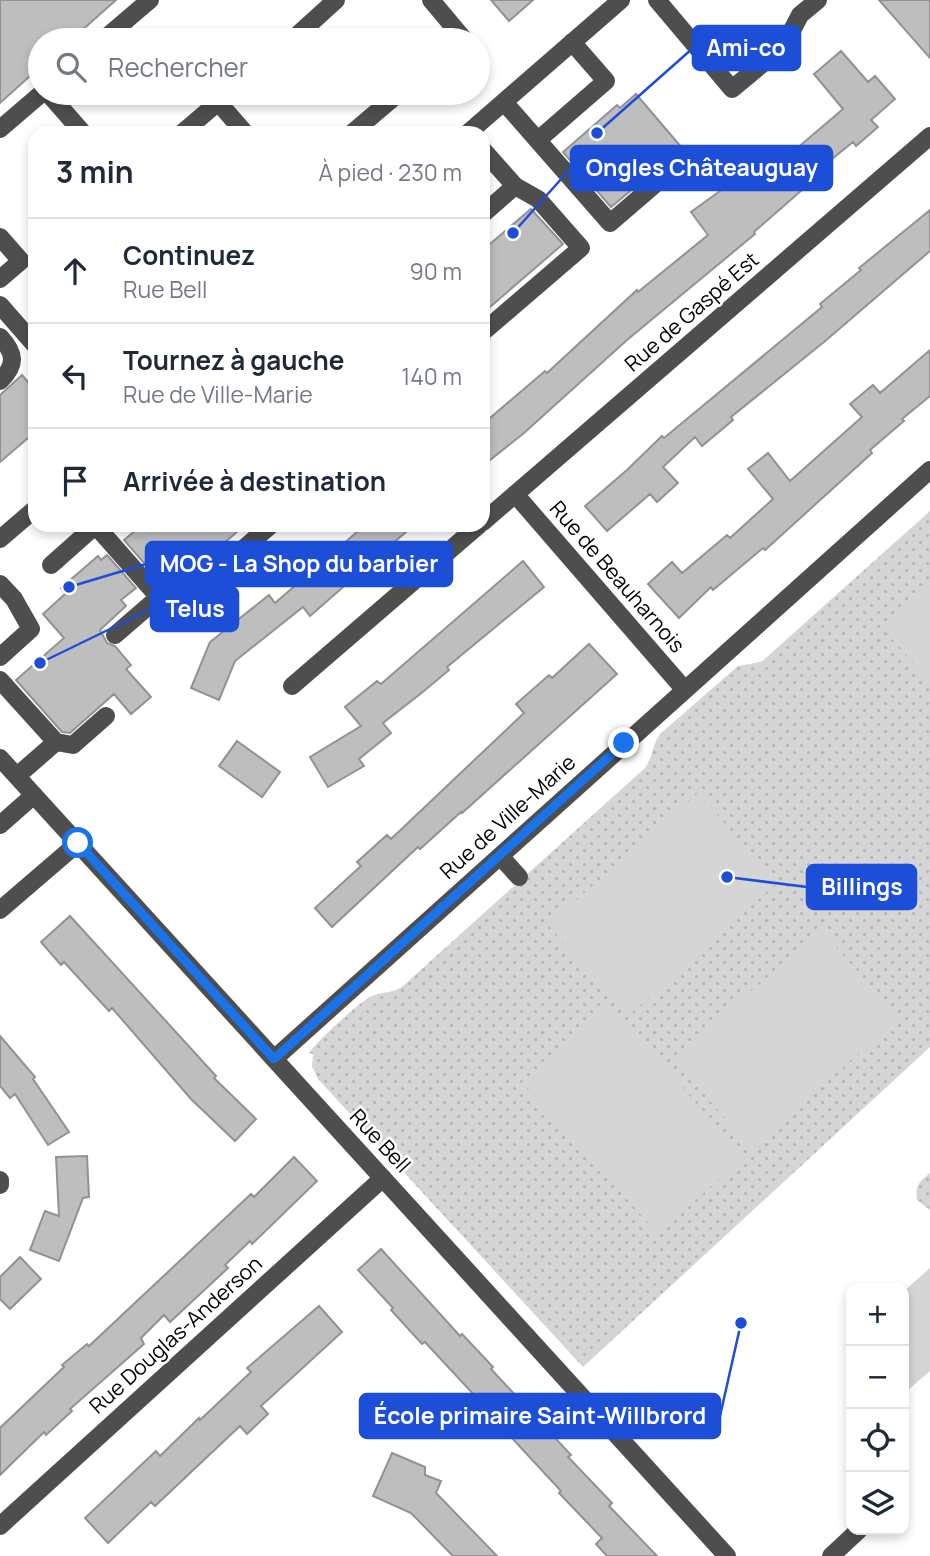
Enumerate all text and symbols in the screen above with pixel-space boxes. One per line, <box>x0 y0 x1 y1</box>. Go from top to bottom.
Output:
callout: Ami-co <box>693 26 800 70</box>
search box <box>28 28 490 105</box>
text: Ami-co <box>706 31 786 63</box>
icon: search <box>52 48 90 86</box>
text: Rechercher <box>108 49 248 85</box>
callout: Ongles Châteauguay <box>571 146 832 190</box>
text: 3 min <box>56 151 134 192</box>
text: Ongles Châteauguay <box>586 151 818 183</box>
text: À pied · 230 m <box>318 156 462 188</box>
text: Continuez <box>123 237 255 273</box>
street label: Rue de Gaspé Est <box>618 245 764 377</box>
icon: ahead <box>56 252 94 290</box>
text: 90 m <box>410 255 462 287</box>
text: Rue Bell <box>123 273 208 305</box>
text: Tournez à gauche <box>123 342 344 378</box>
icon: left <box>56 357 94 395</box>
text: 140 m <box>401 360 462 392</box>
text: Rue de Ville-Marie <box>123 378 313 410</box>
icon: arrive <box>56 462 94 500</box>
text: Arrivée à destination <box>123 463 386 499</box>
street label: Rue de Beauharnois <box>544 494 692 658</box>
callout: MOG - La Shop du barbier <box>146 542 452 586</box>
text: MOG - La Shop du barbier <box>160 547 438 579</box>
callout: Telus <box>151 587 238 631</box>
text: Telus <box>165 592 225 624</box>
route end <box>608 727 639 758</box>
street label: Rue de Ville-Marie <box>434 748 581 885</box>
route start <box>62 827 93 858</box>
callout: Billings <box>807 865 916 909</box>
text: Billings <box>821 870 903 902</box>
street label: Rue Bell <box>344 1103 417 1178</box>
street label: Rue Douglas-Anderson <box>83 1249 268 1419</box>
map controls <box>846 1283 909 1535</box>
button: + <box>846 1283 909 1346</box>
button: − <box>846 1346 909 1409</box>
callout: École primaire Saint-Willbrord <box>360 1394 720 1438</box>
text: École primaire Saint-Willbrord <box>374 1399 706 1431</box>
button: locate <box>846 1409 909 1472</box>
button: layers <box>846 1472 909 1535</box>

